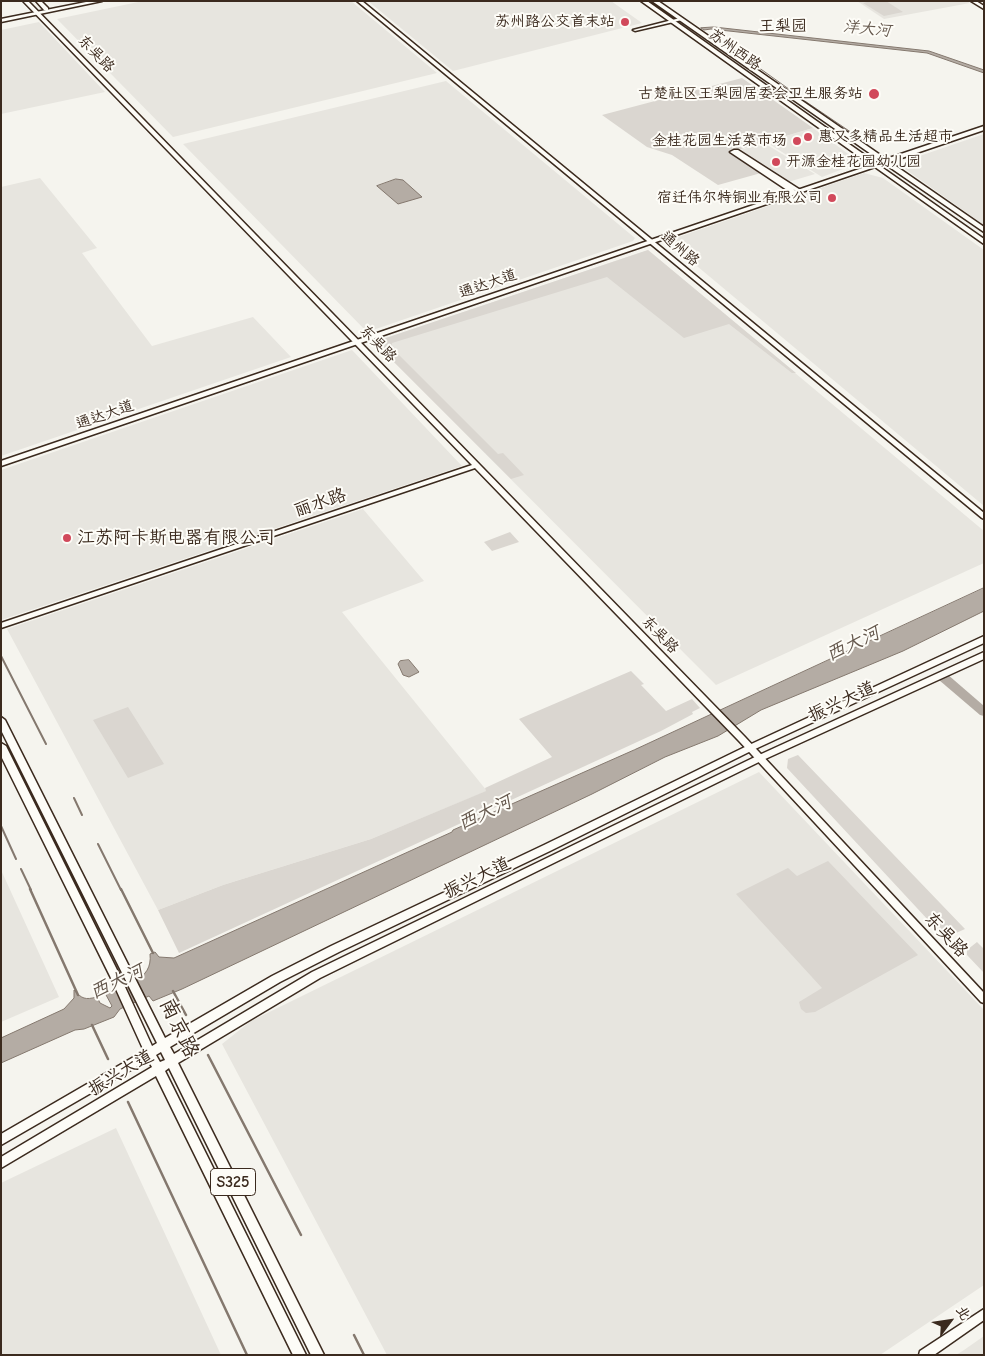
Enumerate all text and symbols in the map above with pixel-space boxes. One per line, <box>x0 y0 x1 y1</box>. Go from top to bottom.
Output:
place label: 苏州路公交首末站 <box>495 13 615 31</box>
marker: 苏州路公交首末站 <box>619 16 631 28</box>
district label: 王梨园 <box>759 16 807 36</box>
water label: 洋大河 <box>842 17 892 41</box>
street label: 苏州西路 <box>705 25 765 75</box>
street label: 东吴路 <box>74 32 118 76</box>
place label: 古楚社区王梨园居委会卫生服务站 <box>638 85 863 103</box>
marker: 古楚社区王梨园居委会卫生服务站 <box>867 87 881 101</box>
place label: 惠又多精品生活超市 <box>818 128 953 146</box>
marker: 惠又多精品生活超市 <box>802 131 814 143</box>
place label: 金桂花园生活菜市场 <box>652 132 787 150</box>
marker: 金桂花园生活菜市场 <box>791 135 803 147</box>
place label: 开源金桂花园幼儿园 <box>786 153 921 171</box>
marker: 开源金桂花园幼儿园 <box>770 156 782 168</box>
place label: 宿迁伟尔特铜业有限公司 <box>657 189 822 207</box>
marker: 宿迁伟尔特铜业有限公司 <box>826 192 838 204</box>
street label: 通州路 <box>657 228 703 270</box>
street label: 通达大道 <box>457 266 519 302</box>
street label: 东吴路 <box>356 322 400 366</box>
street label: 通达大道 <box>74 397 136 433</box>
street label: 丽水路 <box>291 484 349 522</box>
place label: 江苏阿卡斯电器有限公司 <box>77 527 275 549</box>
marker: 江苏阿卡斯电器有限公司 <box>61 532 73 544</box>
street label: 东吴路 <box>638 613 682 657</box>
water label: 西大河 <box>822 622 884 666</box>
street label: 振兴大道 <box>805 677 879 727</box>
water label: 西大河 <box>454 791 516 835</box>
street label: 振兴大道 <box>440 853 514 903</box>
street label: 东吴路 <box>920 908 972 962</box>
water label: 西大河 <box>86 960 148 1004</box>
street label: 南京路 <box>154 994 204 1062</box>
street label: 振兴大道 <box>85 1045 157 1101</box>
road number: S325 <box>210 1168 256 1196</box>
north arrow <box>925 1296 975 1346</box>
text: 北 <box>952 1303 974 1323</box>

